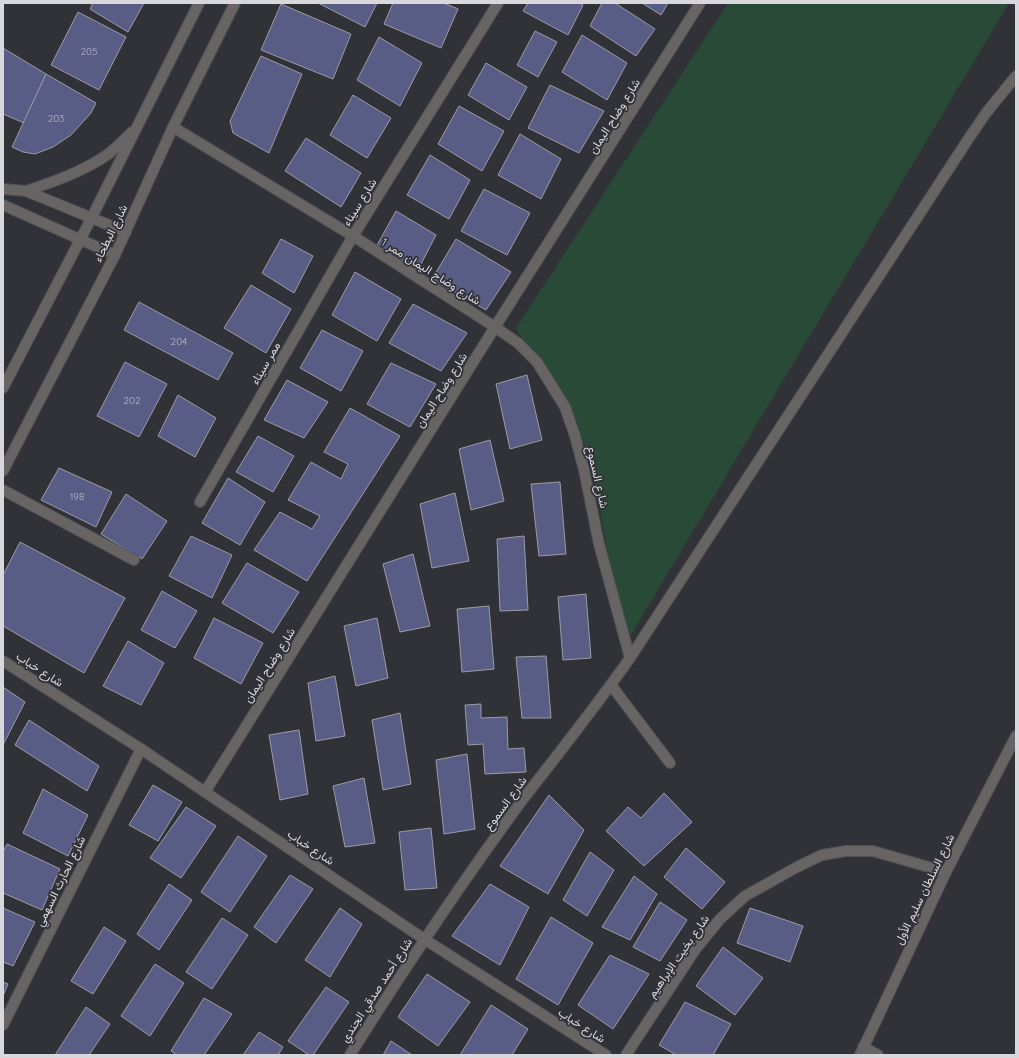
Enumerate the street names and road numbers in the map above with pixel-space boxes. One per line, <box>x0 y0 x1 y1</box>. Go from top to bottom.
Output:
street label: شارع وضاح اليمان <box>585 76 645 157</box>
street label: شارع سيناء <box>339 175 381 230</box>
street label: شارع البطحاء <box>90 202 132 265</box>
street label: شارع وضاح اليمان ممر 1 <box>377 234 484 309</box>
street label: ممر سيناء <box>247 339 284 388</box>
street label: شارع وضاح اليمان <box>412 350 472 431</box>
street label: شارع السموع <box>582 444 612 510</box>
street label: شارع وضاح اليمان <box>240 625 300 706</box>
street label: شارع خباب <box>12 648 66 691</box>
street label: شارع السموع <box>480 773 531 834</box>
street label: شارع خباب <box>284 826 337 870</box>
street label: شارع السلطان سليم الأول <box>891 831 959 948</box>
street label: شارع الحارث السهمي <box>32 833 91 930</box>
street label: شارع بخيت الإبراهيم <box>644 912 714 1002</box>
street label: شارع أحمد صدقي الجندي <box>337 935 418 1046</box>
street label: شارع خباب <box>554 1004 608 1047</box>

